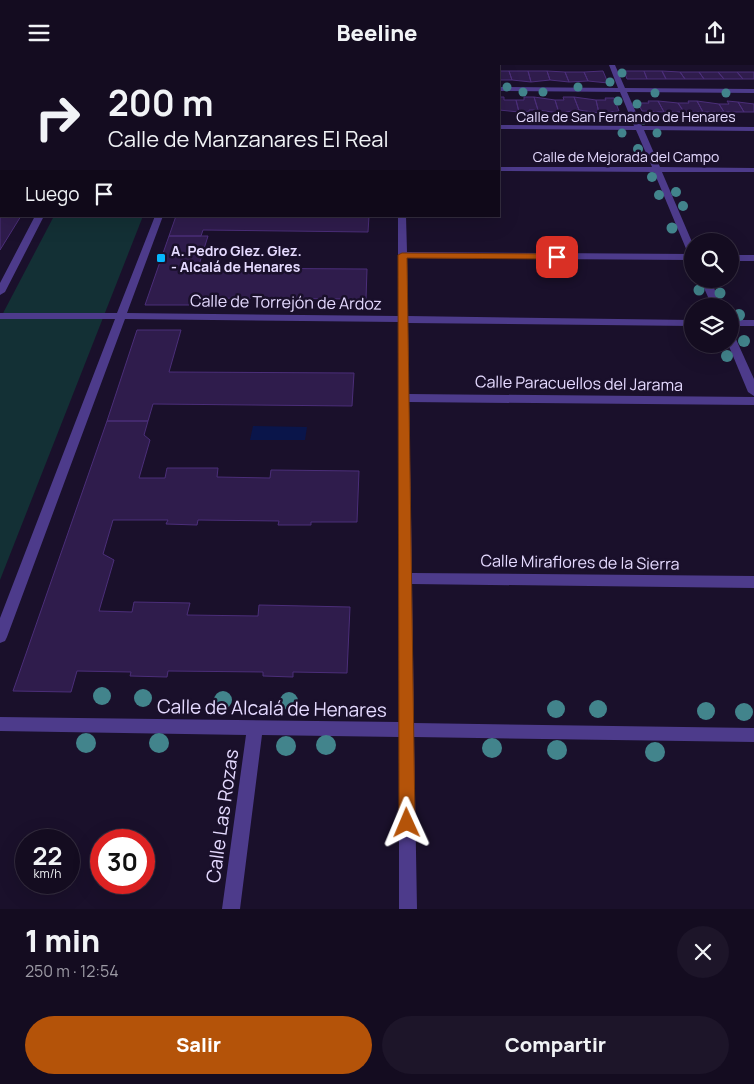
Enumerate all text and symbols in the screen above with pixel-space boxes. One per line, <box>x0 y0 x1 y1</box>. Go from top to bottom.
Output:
text: Beeline <box>337 18 417 48</box>
icon: menu <box>25 19 53 47</box>
icon: share <box>701 19 729 47</box>
text: 200 m <box>108 79 213 127</box>
icon: right <box>25 85 90 150</box>
street label: Calle de San Fernando de Henares <box>516 107 736 126</box>
text: Calle de Manzanares El Real <box>108 124 389 154</box>
street label: Calle de Mejorada del Campo <box>533 147 719 166</box>
icon: arrive <box>90 180 118 208</box>
text: Luego <box>25 181 80 207</box>
map controls <box>684 233 739 353</box>
button: search <box>684 233 739 288</box>
pin <box>536 236 578 278</box>
place label: A. Pedro Glez. Glez. - Alcalá de Henares <box>171 241 302 276</box>
icon: arrive <box>543 243 571 271</box>
marker: A. Pedro Glez. Glez. - Alcalá de Henares <box>155 252 167 264</box>
street label: Calle de Torrejón de Ardoz <box>190 289 382 315</box>
button: layers <box>684 298 739 353</box>
street label: Calle Paracuellos del Jarama <box>475 370 683 396</box>
street label: Calle Miraflores de la Sierra <box>480 549 680 575</box>
street label: Calle de Alcalá de Henares <box>157 693 387 723</box>
street label: Calle Las Rozas <box>200 747 244 885</box>
position arrow <box>380 796 432 848</box>
speed limit sign: 30 <box>90 829 155 894</box>
text: 22 <box>33 838 62 873</box>
text: km/h <box>34 865 61 882</box>
text: 1 min <box>25 920 100 961</box>
button: close <box>677 926 729 978</box>
text: 250 m · 12:54 <box>25 960 119 982</box>
button: Salir <box>25 1016 372 1074</box>
button: Compartir <box>382 1016 729 1074</box>

